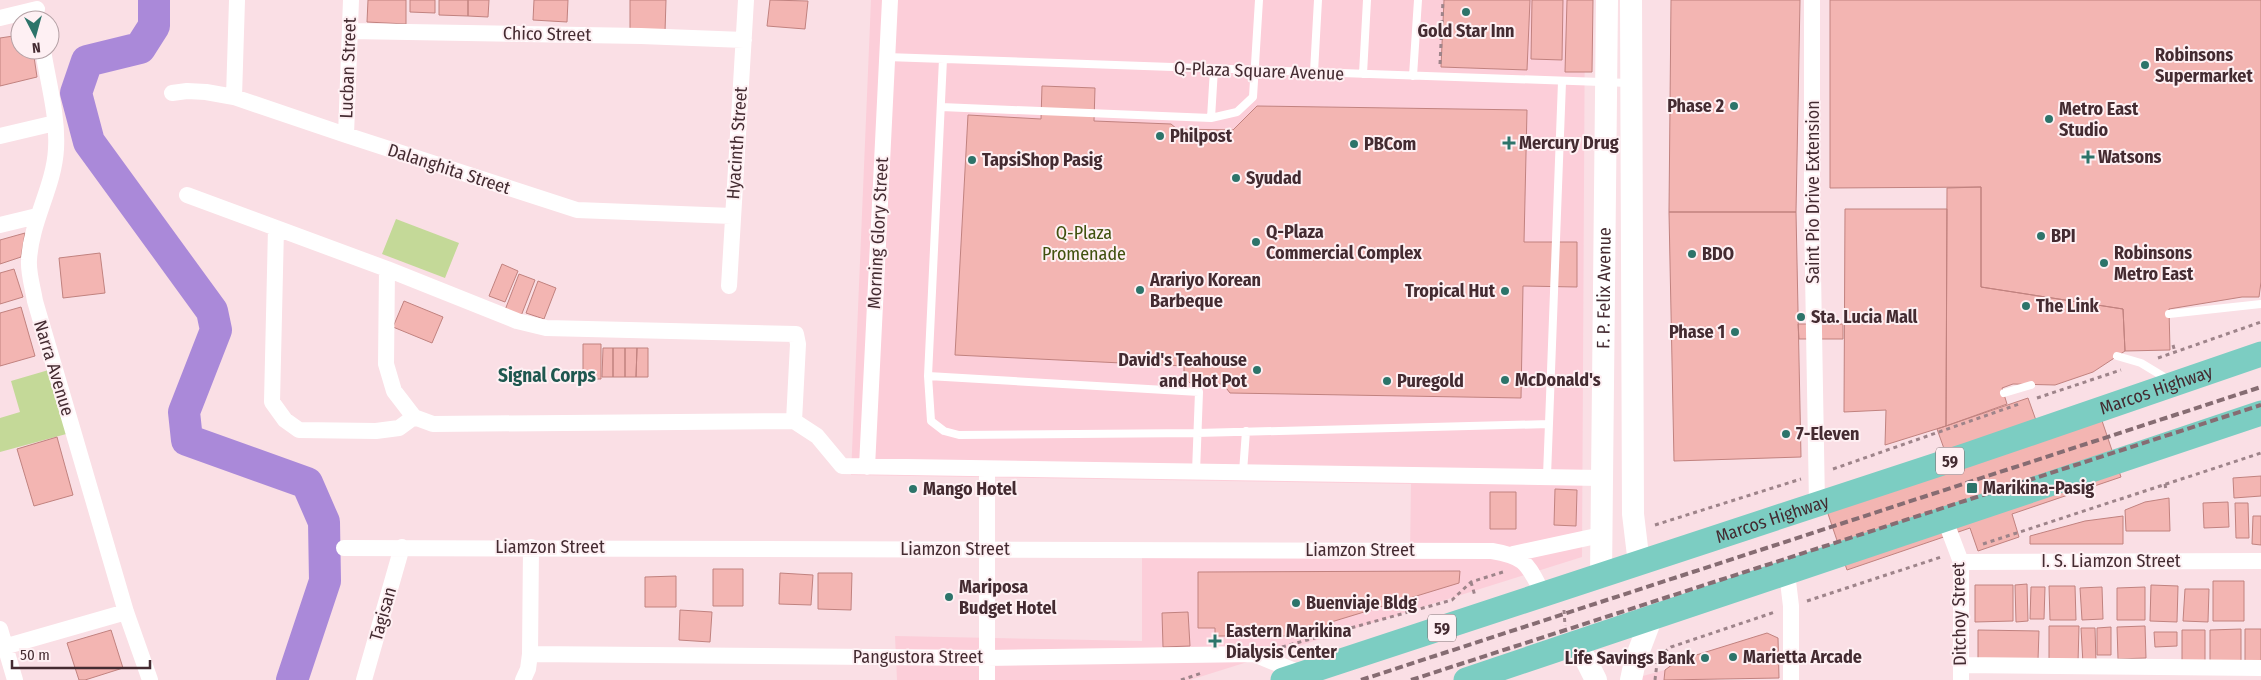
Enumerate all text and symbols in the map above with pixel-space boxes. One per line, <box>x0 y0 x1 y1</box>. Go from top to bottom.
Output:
marker: Gold Star Inn <box>1460 6 1472 18</box>
north arrow <box>10 10 60 60</box>
street label: Lucban Street <box>335 17 361 119</box>
place label: Gold Star Inn <box>1417 20 1515 42</box>
street label: Chico Street <box>503 22 591 46</box>
text: N <box>31 39 41 56</box>
place label: Robinsons Supermarket <box>2155 44 2253 87</box>
street label: Q-Plaza Square Avenue <box>1173 57 1345 85</box>
marker: Robinsons Supermarket <box>2139 59 2151 71</box>
street label: Hyacinth Street <box>722 86 752 200</box>
place label: Phase 2 <box>1667 95 1724 117</box>
place label: Metro East Studio <box>2059 98 2139 141</box>
marker: Phase 2 <box>1728 100 1740 112</box>
street label: Saint Pio Drive Extension <box>1802 100 1824 284</box>
marker: Metro East Studio <box>2043 113 2055 125</box>
place label: Philpost <box>1170 125 1233 147</box>
marker: Philpost <box>1154 130 1166 142</box>
place label: Mercury Drug <box>1519 132 1619 154</box>
place label: PBCom <box>1364 133 1416 155</box>
marker: Mercury Drug <box>1503 137 1515 149</box>
marker: PBCom <box>1348 138 1360 150</box>
street label: Dalanghita Street <box>385 139 513 199</box>
place label: Watsons <box>2098 146 2162 168</box>
place label: TapsiShop Pasig <box>982 149 1102 171</box>
marker: Watsons <box>2082 151 2094 163</box>
marker: TapsiShop Pasig <box>966 154 978 166</box>
street label: Morning Glory Street <box>863 156 893 309</box>
place label: Syudad <box>1246 167 1302 189</box>
marker: Syudad <box>1230 172 1242 184</box>
place label: Q-Plaza Commercial Complex <box>1266 221 1422 264</box>
park label: Q-Plaza Promenade <box>1042 222 1126 265</box>
place label: BPI <box>2051 225 2076 247</box>
street label: F. P. Felix Avenue <box>1592 227 1616 349</box>
marker: BPI <box>2035 230 2047 242</box>
marker: Q-Plaza Commercial Complex <box>1250 236 1262 248</box>
place label: Robinsons Metro East <box>2114 242 2194 285</box>
place label: BDO <box>1702 243 1734 265</box>
marker: BDO <box>1686 248 1698 260</box>
marker: Robinsons Metro East <box>2098 257 2110 269</box>
place label: Arariyo Korean Barbeque <box>1149 269 1261 312</box>
place label: Tropical Hut <box>1405 280 1496 302</box>
marker: Arariyo Korean Barbeque <box>1134 284 1146 296</box>
marker: Tropical Hut <box>1499 285 1511 297</box>
place label: The Link <box>2036 295 2100 317</box>
marker: The Link <box>2020 300 2032 312</box>
place label: Sta. Lucia Mall <box>1811 306 1918 328</box>
marker: Sta. Lucia Mall <box>1795 311 1807 323</box>
street label: Narra Avenue <box>29 317 79 419</box>
place label: Phase 1 <box>1669 321 1725 343</box>
marker: Phase 1 <box>1729 326 1741 338</box>
place label: David's Teahouse and Hot Pot <box>1118 349 1248 392</box>
street label: Marcos Highway <box>2097 361 2215 420</box>
district label: Signal Corps <box>498 364 597 387</box>
marker: David's Teahouse and Hot Pot <box>1251 364 1263 376</box>
place label: McDonald's <box>1515 369 1601 391</box>
place label: Puregold <box>1397 370 1464 392</box>
marker: McDonald's <box>1499 374 1511 386</box>
marker: Puregold <box>1381 375 1393 387</box>
place label: 7-Eleven <box>1796 423 1859 445</box>
marker: 7-Eleven <box>1780 428 1792 440</box>
road number: 59 <box>1936 448 1964 474</box>
place label: Marikina-Pasig <box>1983 477 2094 499</box>
place label: Mango Hotel <box>923 478 1017 500</box>
marker: Marikina-Pasig <box>1965 481 1979 495</box>
marker: Mango Hotel <box>907 483 919 495</box>
street label: Marcos Highway <box>1713 490 1832 548</box>
street label: Liamzon Street <box>495 536 605 558</box>
street label: Liamzon Street <box>900 538 1010 560</box>
street label: Liamzon Street <box>1305 539 1415 561</box>
street label: I. S. Liamzon Street <box>2041 550 2181 572</box>
street label: Ditchoy Street <box>1947 562 1971 666</box>
place label: Mariposa Budget Hotel <box>959 576 1057 619</box>
street label: Tagisan <box>365 585 401 643</box>
marker: Mariposa Budget Hotel <box>943 591 955 603</box>
place label: Buenviaje Bldg <box>1306 592 1417 614</box>
marker: Buenviaje Bldg <box>1290 597 1302 609</box>
road number: 59 <box>1428 614 1456 641</box>
place label: Eastern Marikina Dialysis Center <box>1226 620 1351 663</box>
marker: Eastern Marikina Dialysis Center <box>1208 634 1222 648</box>
scale bar <box>12 638 150 670</box>
text: 50 m <box>20 646 50 664</box>
street label: Pangustora Street <box>853 646 983 668</box>
place label: Marietta Arcade <box>1743 646 1862 668</box>
place label: Life Savings Bank <box>1565 647 1696 669</box>
marker: Marietta Arcade <box>1727 651 1739 663</box>
marker: Life Savings Bank <box>1699 652 1711 664</box>

